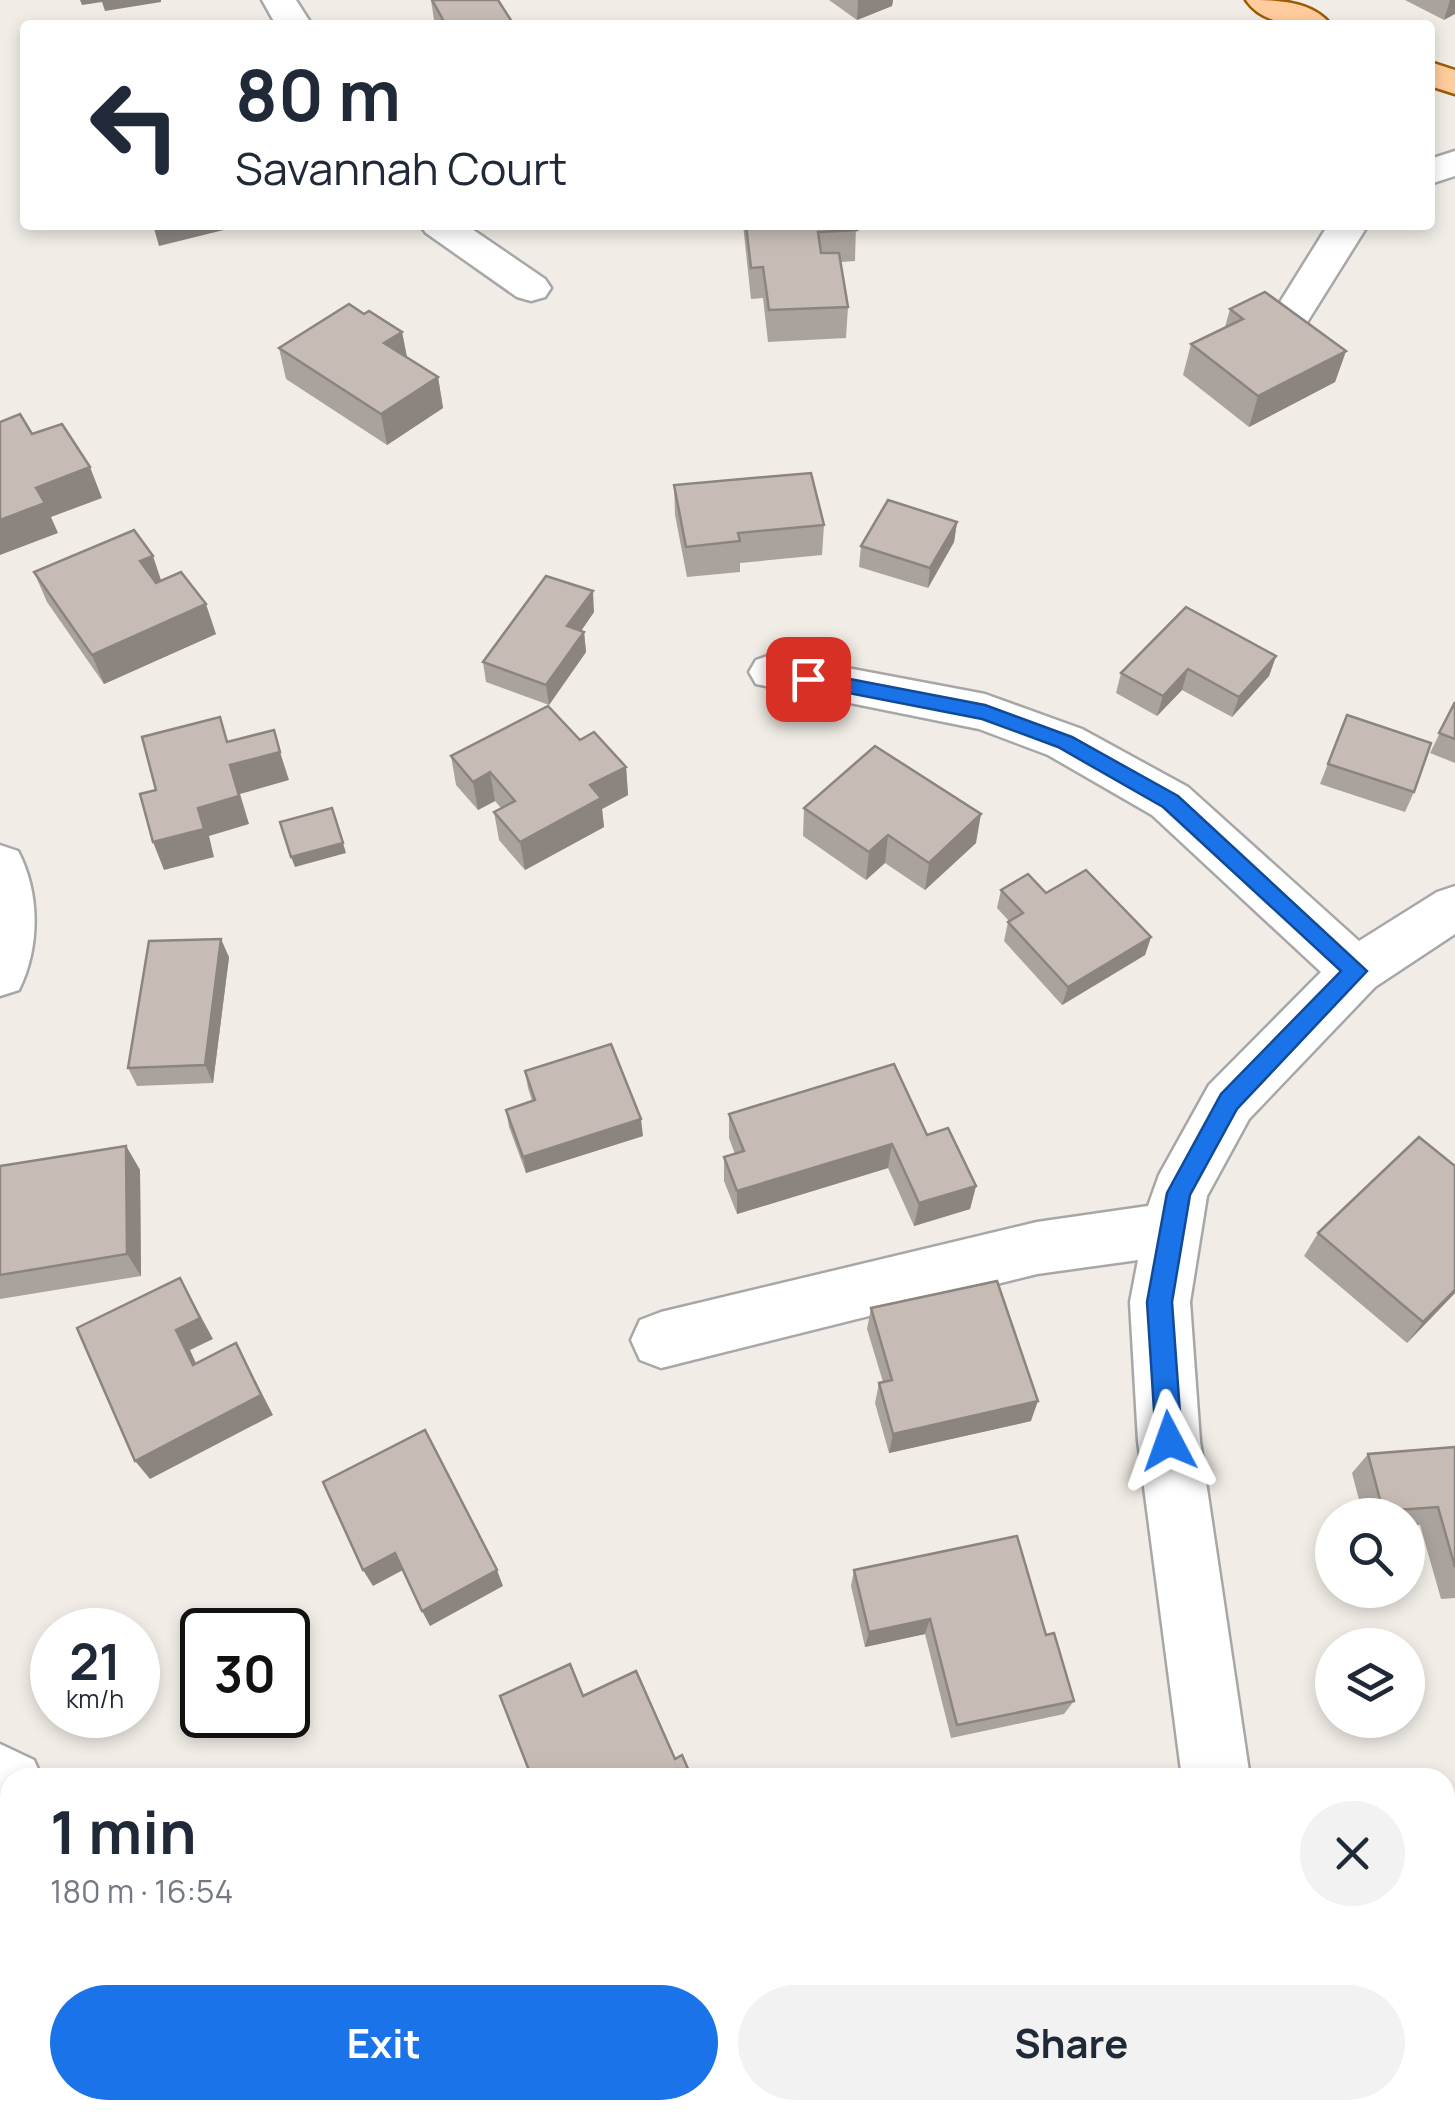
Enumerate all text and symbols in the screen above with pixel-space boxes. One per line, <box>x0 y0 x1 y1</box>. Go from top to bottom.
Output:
text: 80 m <box>235 46 401 142</box>
icon: left <box>70 60 200 190</box>
text: Savannah Court <box>235 137 567 199</box>
pin <box>766 637 851 722</box>
icon: arrive <box>781 652 836 707</box>
position arrow <box>1117 1389 1221 1493</box>
map controls <box>1315 1498 1425 1738</box>
button: search <box>1315 1498 1425 1608</box>
speed limit sign: 30 <box>180 1608 310 1738</box>
text: 21 <box>69 1627 121 1695</box>
button: layers <box>1315 1628 1425 1738</box>
text: km/h <box>66 1681 124 1716</box>
text: 1 min <box>50 1790 197 1872</box>
button: close <box>1300 1801 1405 1906</box>
text: 180 m · 16:54 <box>50 1869 233 1913</box>
button: Exit <box>50 1985 718 2100</box>
button: Share <box>738 1985 1405 2100</box>

